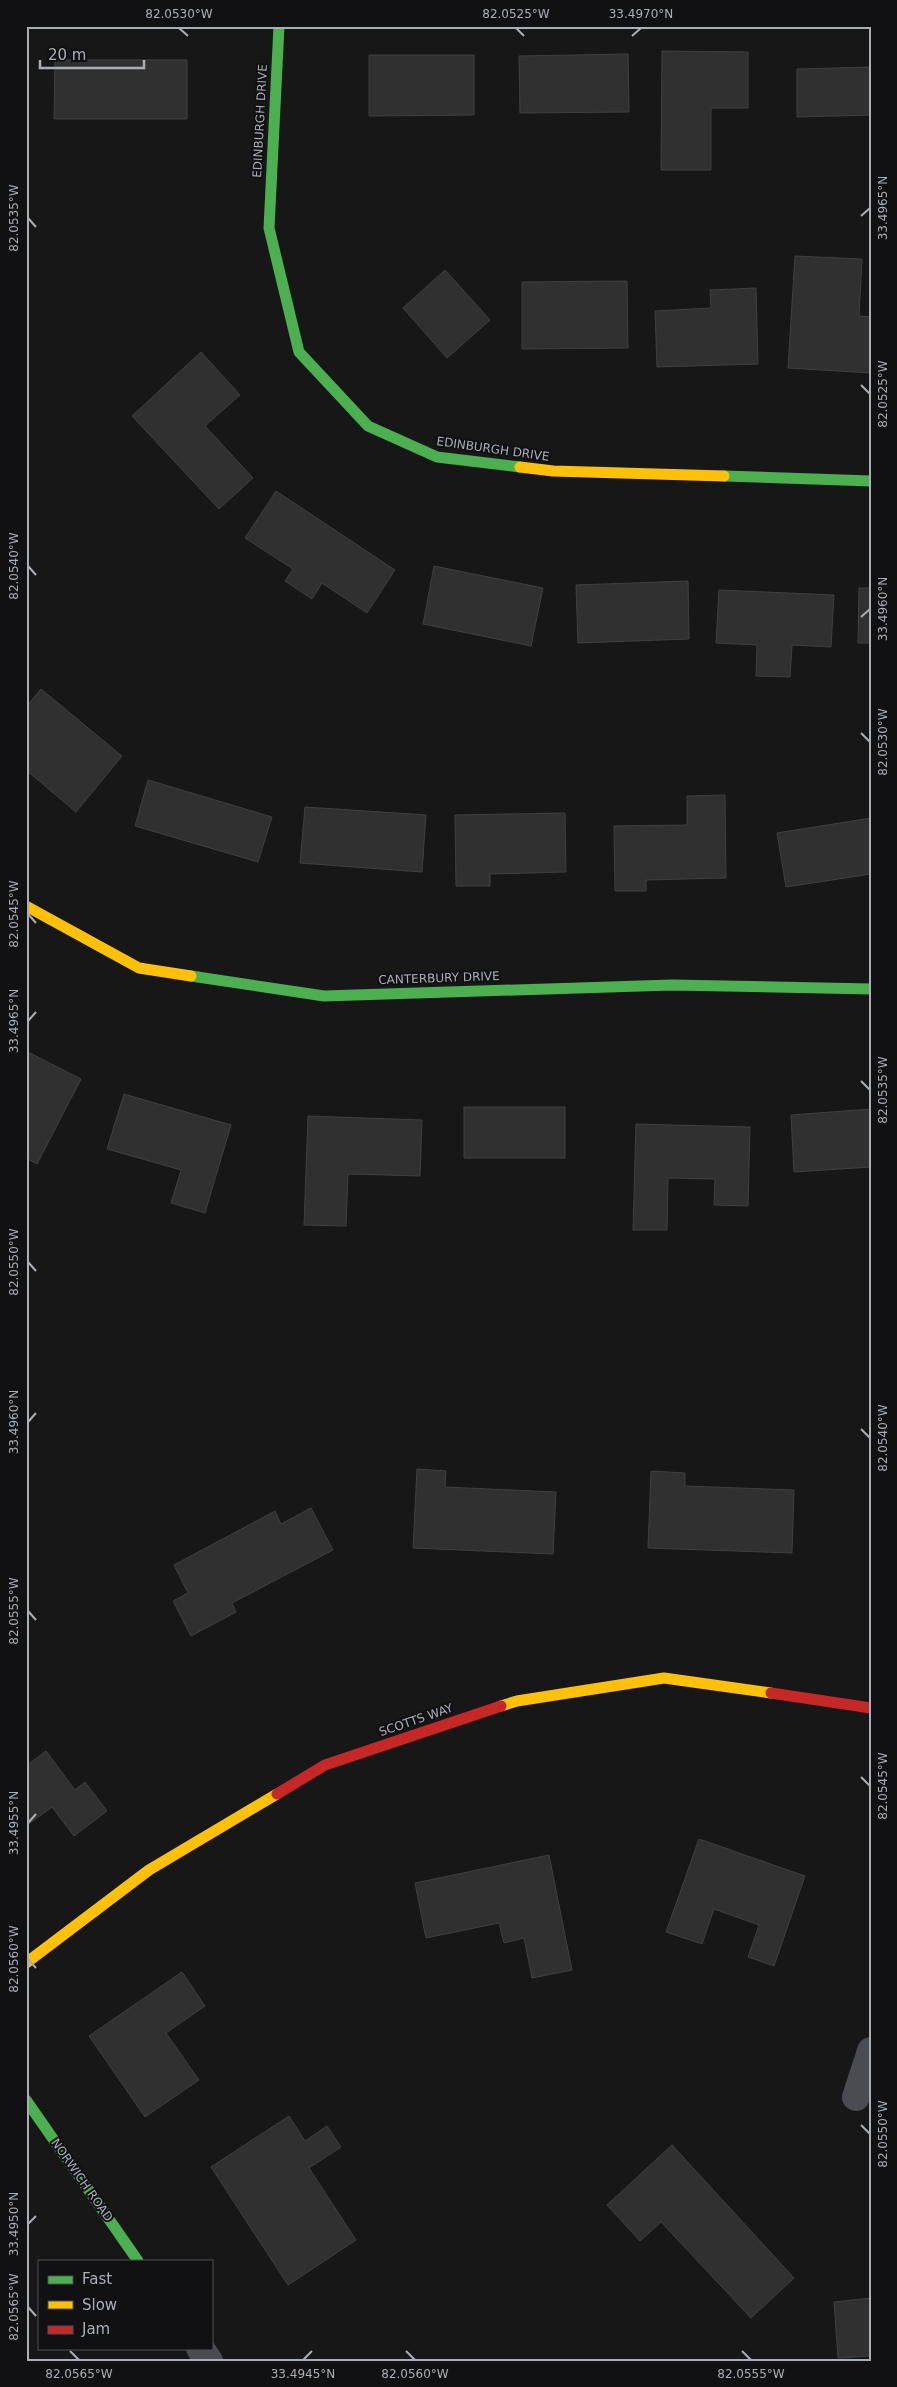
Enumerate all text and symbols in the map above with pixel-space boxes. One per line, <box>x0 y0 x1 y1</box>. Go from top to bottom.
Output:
text: 82.0530°W <box>145 7 213 21</box>
text: 82.0525°W <box>482 7 550 21</box>
text: 33.4970°N <box>609 7 673 21</box>
scale bar <box>40 38 144 70</box>
text: 20 m <box>48 46 86 64</box>
street label: EDINBURGH DRIVE <box>250 64 270 178</box>
text: 33.4965°N <box>876 176 890 240</box>
text: 82.0535°W <box>7 184 21 252</box>
text: 82.0525°W <box>876 360 890 428</box>
street label: EDINBURGH DRIVE <box>436 434 550 464</box>
text: 82.0540°W <box>7 532 21 600</box>
text: 33.4960°N <box>876 577 890 641</box>
text: 82.0530°W <box>876 708 890 776</box>
text: 82.0545°W <box>7 880 21 948</box>
street label: CANTERBURY DRIVE <box>378 969 500 987</box>
text: 33.4965°N <box>7 989 21 1053</box>
text: 82.0535°W <box>876 1056 890 1124</box>
text: 82.0550°W <box>7 1228 21 1296</box>
text: 33.4960°N <box>7 1390 21 1454</box>
text: 82.0540°W <box>876 1404 890 1472</box>
text: 82.0555°W <box>7 1577 21 1645</box>
street label: SCOTTS WAY <box>377 1701 455 1739</box>
text: 82.0545°W <box>876 1752 890 1820</box>
text: 33.4955°N <box>7 1791 21 1855</box>
text: 82.0560°W <box>7 1925 21 1993</box>
text: 82.0550°W <box>876 2100 890 2168</box>
street label: NORWICH ROAD <box>48 2136 116 2224</box>
text: 33.4950°N <box>7 2192 21 2256</box>
legend <box>38 2260 212 2350</box>
text: Fast <box>82 2270 112 2288</box>
text: 82.0565°W <box>7 2273 21 2341</box>
text: Slow <box>82 2296 117 2314</box>
text: Jam <box>81 2320 110 2338</box>
text: 82.0565°W <box>45 2367 113 2381</box>
text: 33.4945°N <box>271 2367 335 2381</box>
text: 82.0560°W <box>381 2367 449 2381</box>
text: 82.0555°W <box>717 2367 785 2381</box>

